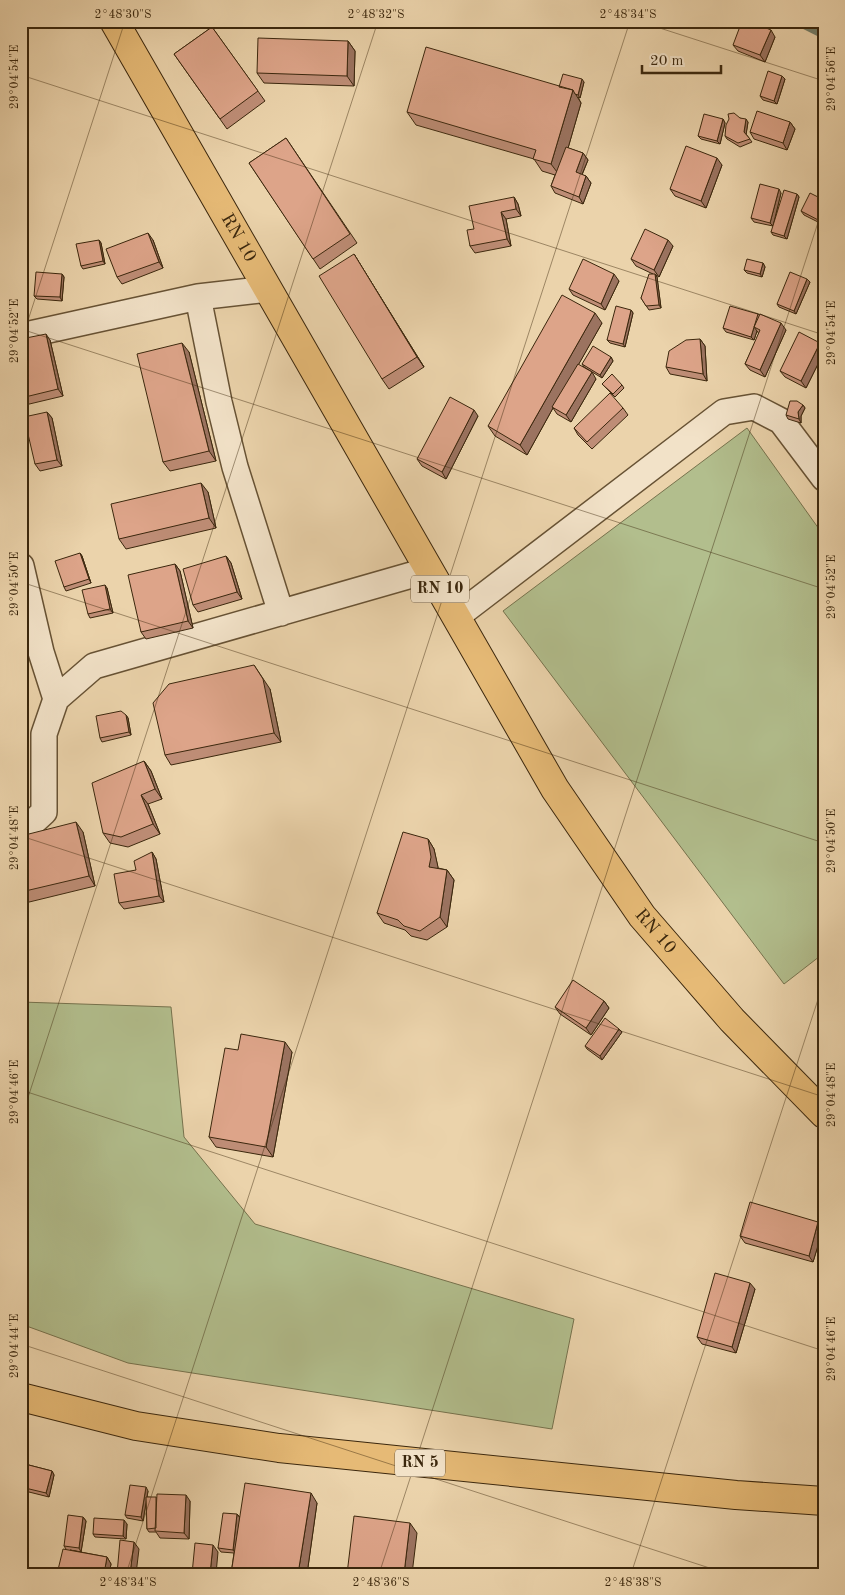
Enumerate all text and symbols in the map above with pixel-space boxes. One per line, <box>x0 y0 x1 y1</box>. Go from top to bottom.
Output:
text: 2°48'30"S <box>95 9 151 21</box>
text: 2°48'32"S <box>348 9 404 21</box>
text: 2°48'34"S <box>600 9 656 21</box>
scale bar <box>642 42 721 74</box>
text: 29°04'54"E <box>8 45 21 109</box>
text: 29°04'56"E <box>825 47 838 111</box>
text: 20 m <box>650 54 684 69</box>
street label: RN 10 <box>218 210 259 265</box>
text: 29°04'52"E <box>8 299 21 363</box>
text: 29°04'54"E <box>825 301 838 365</box>
text: 29°04'50"E <box>8 552 21 616</box>
text: 29°04'52"E <box>825 555 838 619</box>
road number: RN 10 <box>411 576 469 602</box>
text: 29°04'48"E <box>9 806 21 870</box>
text: 29°04'50"E <box>825 809 838 873</box>
street label: RN 10 <box>631 906 679 957</box>
text: 29°04'46"E <box>9 1060 21 1124</box>
text: 29°04'48"E <box>826 1063 838 1127</box>
text: 29°04'44"E <box>9 1314 21 1378</box>
text: 29°04'46"E <box>826 1317 838 1381</box>
road number: RN 5 <box>395 1450 445 1476</box>
text: 2°48'34"S <box>100 1577 156 1589</box>
text: 2°48'36"S <box>353 1577 409 1589</box>
text: 2°48'38"S <box>605 1577 661 1589</box>

